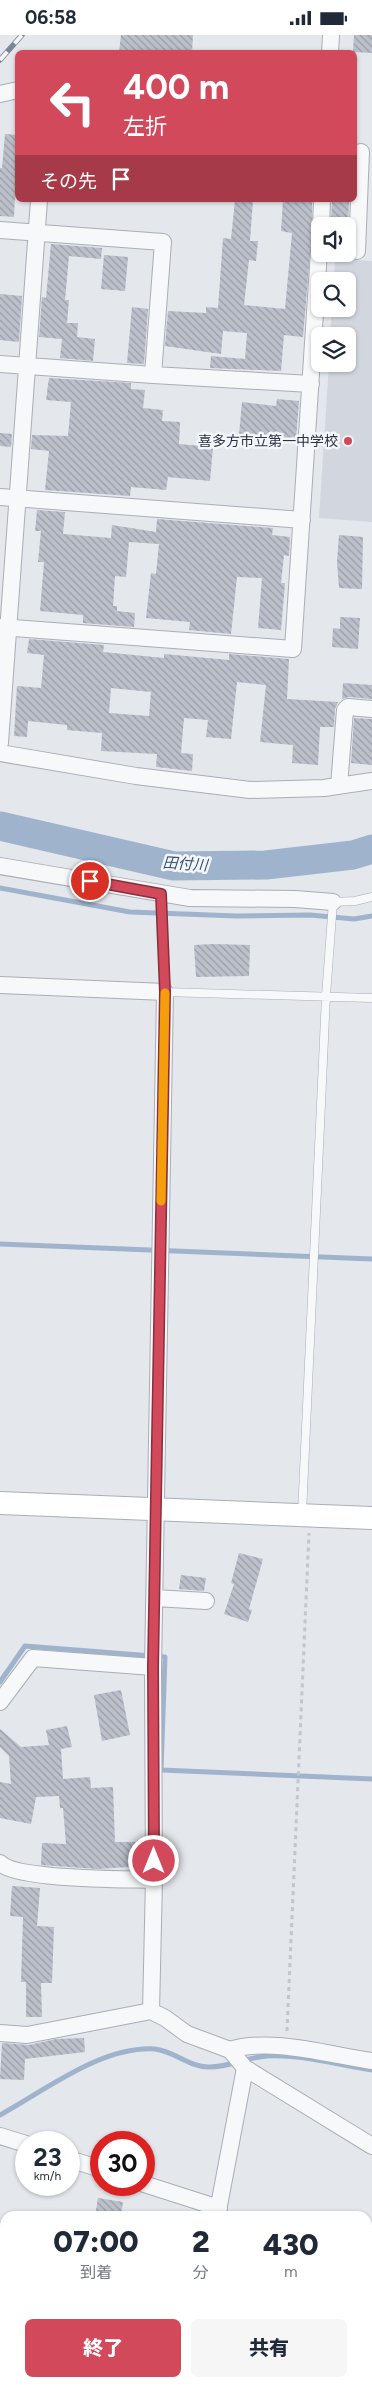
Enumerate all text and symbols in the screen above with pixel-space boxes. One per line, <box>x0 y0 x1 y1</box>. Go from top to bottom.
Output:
text: 06:58 <box>25 6 77 29</box>
text: 400 m <box>123 66 229 108</box>
icon: left <box>40 70 105 135</box>
text: 左折 <box>123 113 167 140</box>
icon: arrive <box>107 165 135 193</box>
text: その先 <box>40 170 97 193</box>
map controls <box>311 217 356 372</box>
button: sound <box>311 217 356 262</box>
button: search <box>311 272 356 317</box>
button: layers <box>311 327 356 372</box>
place label: 喜多方市立第一中学校 <box>198 433 338 450</box>
marker: 喜多方市立第一中学校 <box>342 435 354 447</box>
water label: 田付川 <box>162 853 210 875</box>
pin <box>69 860 111 902</box>
icon: arrive <box>76 867 104 895</box>
position arrow <box>127 1834 179 1886</box>
speed limit sign: 30 <box>90 2131 155 2196</box>
text: 23 <box>33 2142 62 2172</box>
text: km/h <box>34 2169 61 2183</box>
text: 07:00 <box>53 2223 139 2260</box>
text: 2 <box>192 2223 210 2260</box>
text: 430 <box>263 2226 319 2263</box>
text: m <box>284 2262 298 2281</box>
text: 到着 <box>80 2263 112 2282</box>
text: 分 <box>193 2263 209 2282</box>
button: 終了 <box>25 2319 181 2377</box>
button: 共有 <box>191 2319 347 2377</box>

